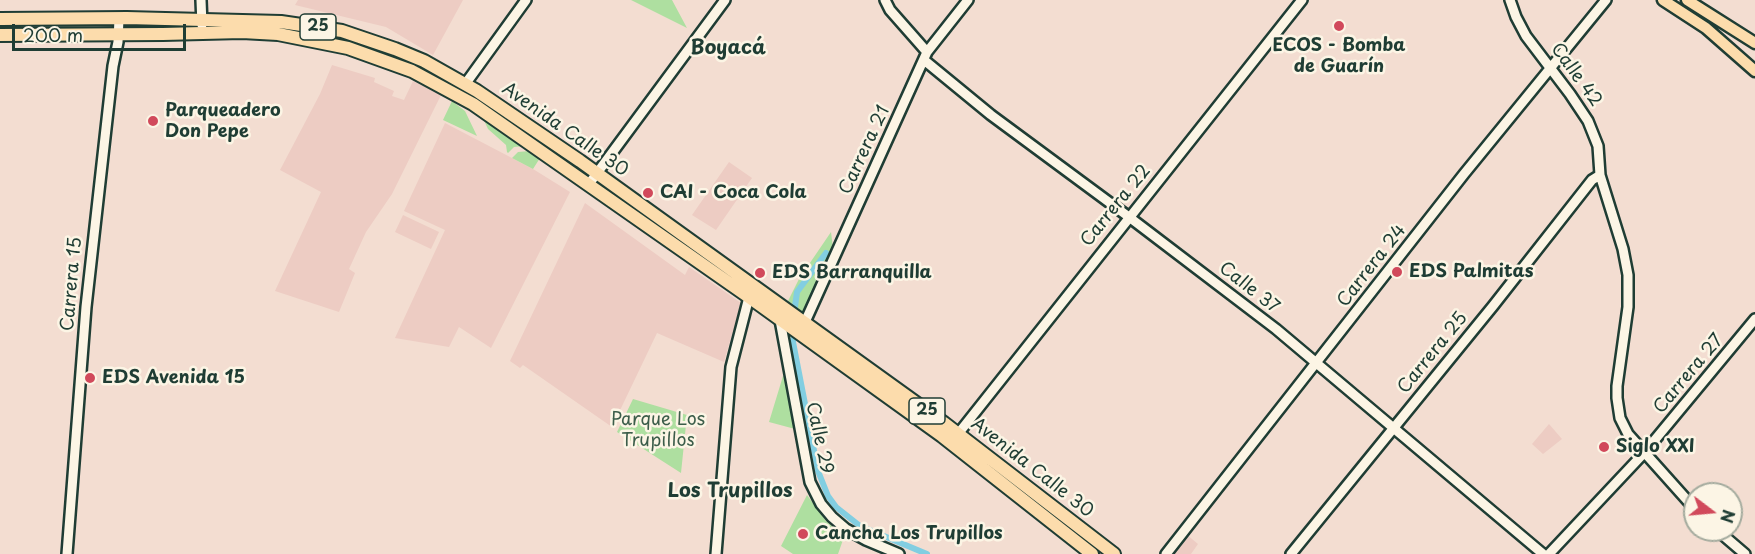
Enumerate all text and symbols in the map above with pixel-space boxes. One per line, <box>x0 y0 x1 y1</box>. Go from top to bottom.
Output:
scale bar <box>15 12 189 50</box>
road number: 25 <box>300 14 336 40</box>
marker: ECOS - Bomba de Guarín <box>1332 19 1346 33</box>
text: 200 m <box>23 21 83 48</box>
place label: ECOS - Bomba de Guarín <box>1272 35 1406 78</box>
district label: Boyacá <box>690 36 766 60</box>
street label: Calle 42 <box>1546 39 1606 111</box>
street label: Avenida Calle 30 <box>498 78 632 182</box>
place label: Parqueadero Don Pepe <box>165 100 281 142</box>
street label: Carrera 21 <box>835 102 895 198</box>
marker: Parqueadero Don Pepe <box>146 114 160 128</box>
street label: Carrera 22 <box>1076 161 1156 251</box>
place label: CAI - Coca Cola <box>660 182 807 204</box>
marker: CAI - Coca Cola <box>641 186 655 200</box>
street label: Carrera 24 <box>1333 220 1411 312</box>
street label: Carrera 15 <box>57 236 87 332</box>
street label: Calle 37 <box>1214 258 1284 318</box>
place label: EDS Palmitas <box>1409 261 1534 283</box>
place label: EDS Barranquilla <box>772 262 932 284</box>
marker: EDS Palmitas <box>1390 265 1404 279</box>
marker: EDS Barranquilla <box>753 266 767 280</box>
street label: Carrera 25 <box>1394 308 1472 398</box>
street label: Carrera 27 <box>1649 330 1729 418</box>
place label: EDS Avenida 15 <box>102 367 245 389</box>
marker: EDS Avenida 15 <box>83 371 97 385</box>
road number: 25 <box>909 398 945 424</box>
street label: Calle 29 <box>801 400 837 476</box>
park label: Parque Los Trupillos <box>611 409 705 452</box>
street label: Avenida Calle 30 <box>966 414 1098 522</box>
place label: Siglo XXI <box>1616 436 1695 458</box>
marker: Siglo XXI <box>1597 440 1611 454</box>
district label: Los Trupillos <box>668 479 792 503</box>
north arrow <box>1683 482 1743 542</box>
text: N <box>1715 507 1742 526</box>
place label: Cancha Los Trupillos <box>815 523 1003 545</box>
marker: Cancha Los Trupillos <box>796 527 810 541</box>

